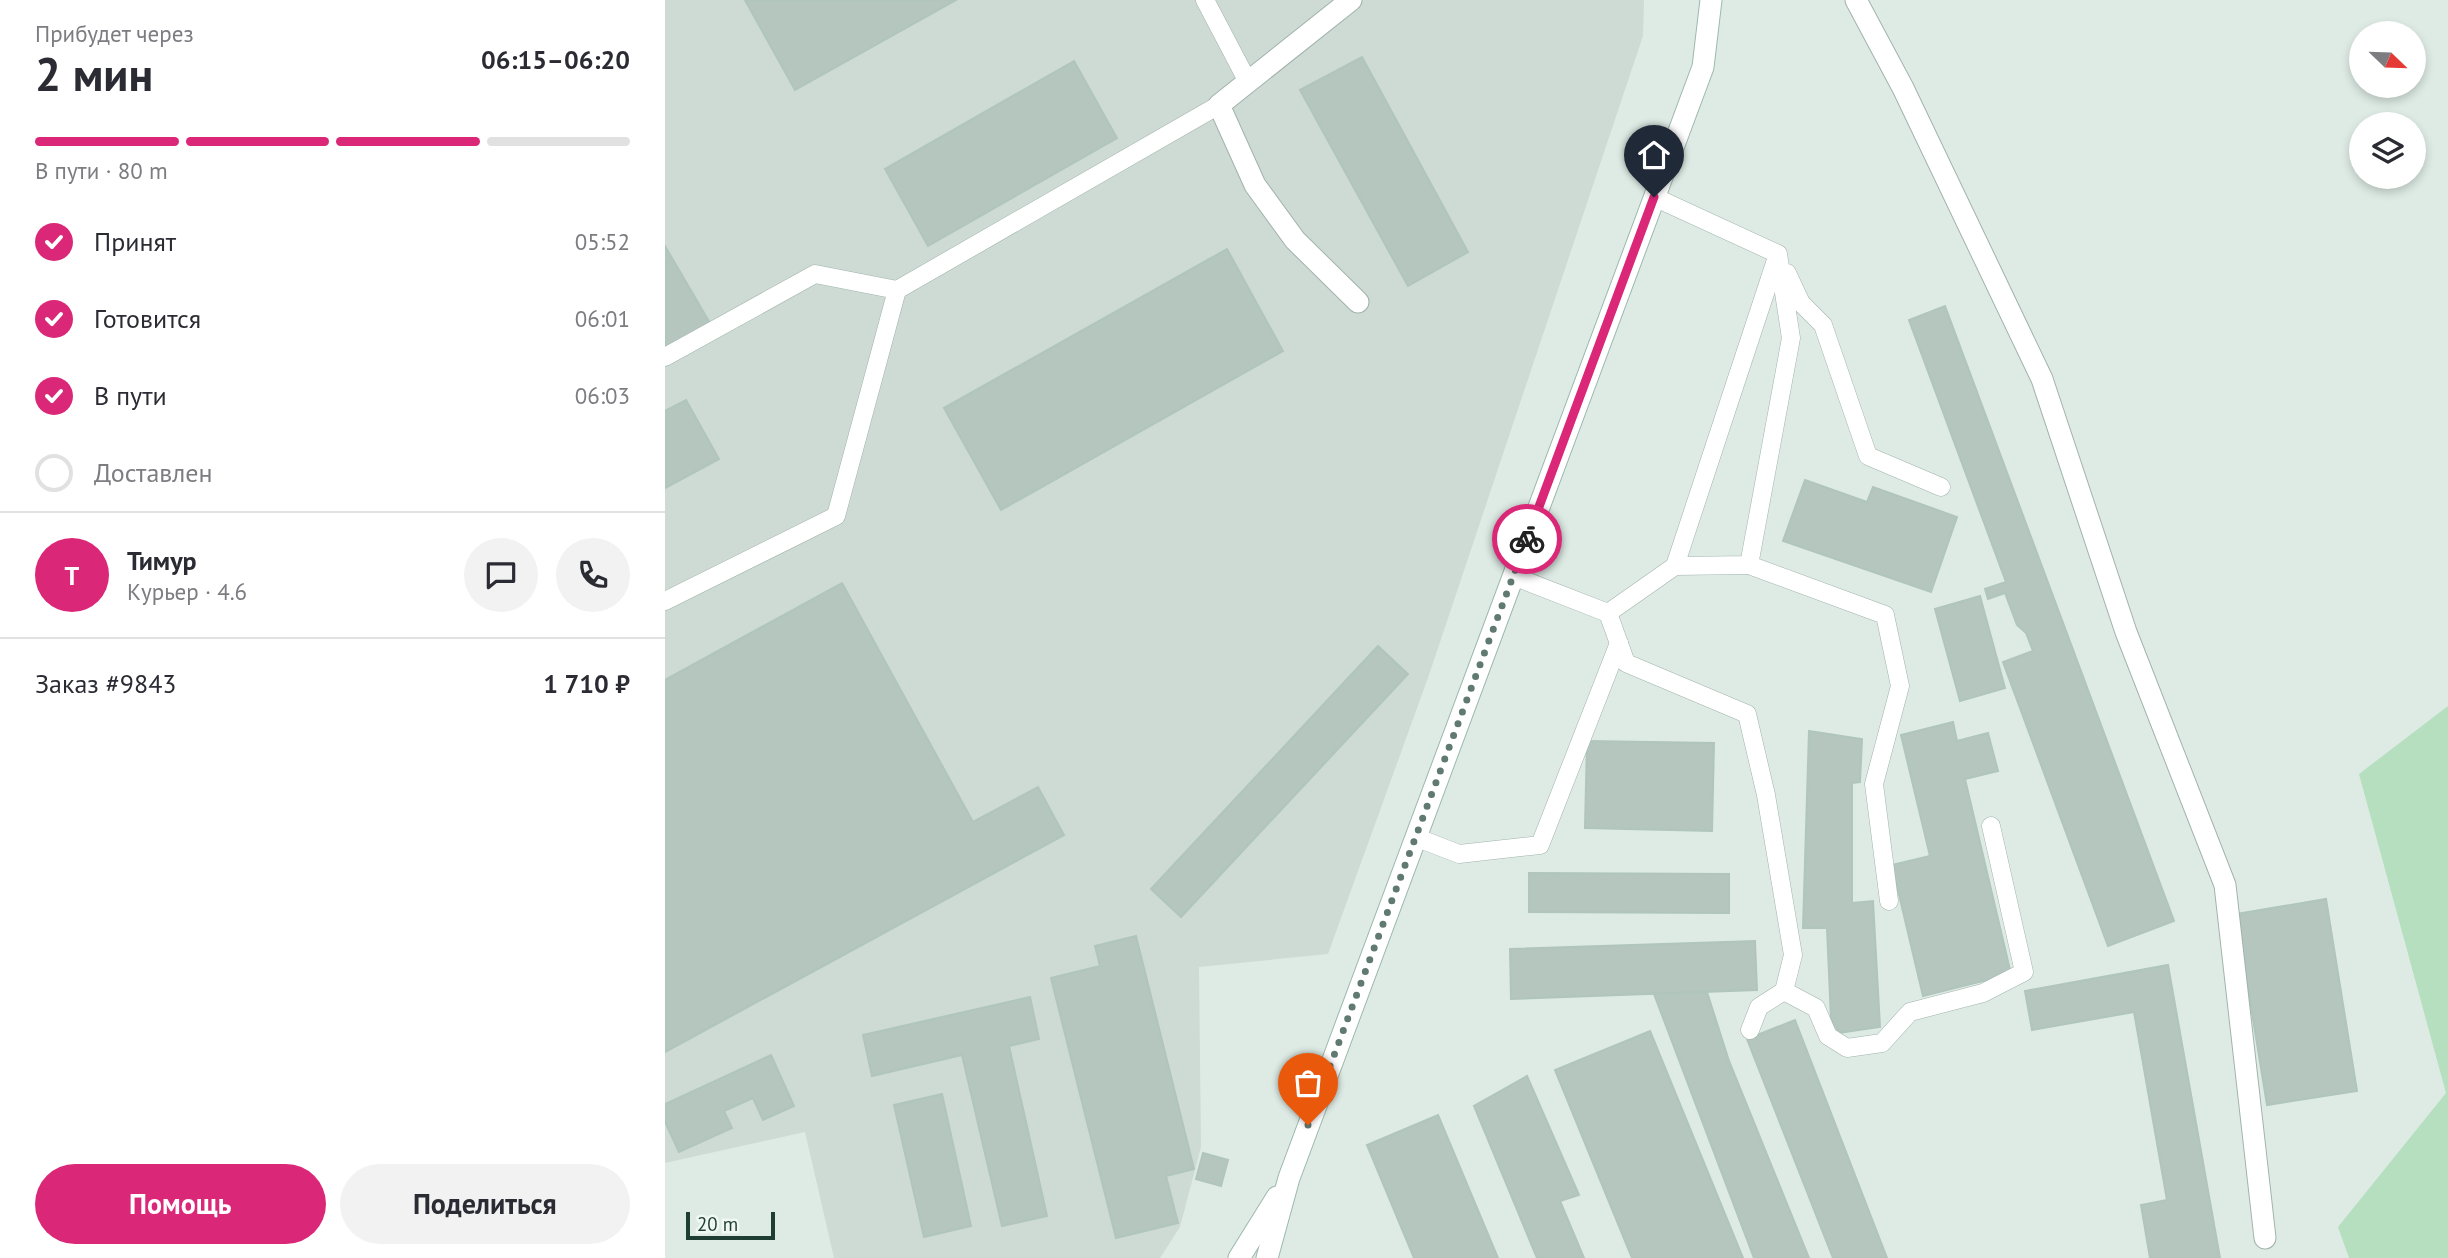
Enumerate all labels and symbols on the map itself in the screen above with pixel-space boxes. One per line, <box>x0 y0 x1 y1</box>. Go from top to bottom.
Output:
north arrow <box>2349 21 2425 98</box>
pin <box>1624 125 1684 197</box>
courier <box>1492 504 1562 574</box>
pin <box>1278 1053 1338 1125</box>
scale bar <box>686 1209 775 1241</box>

